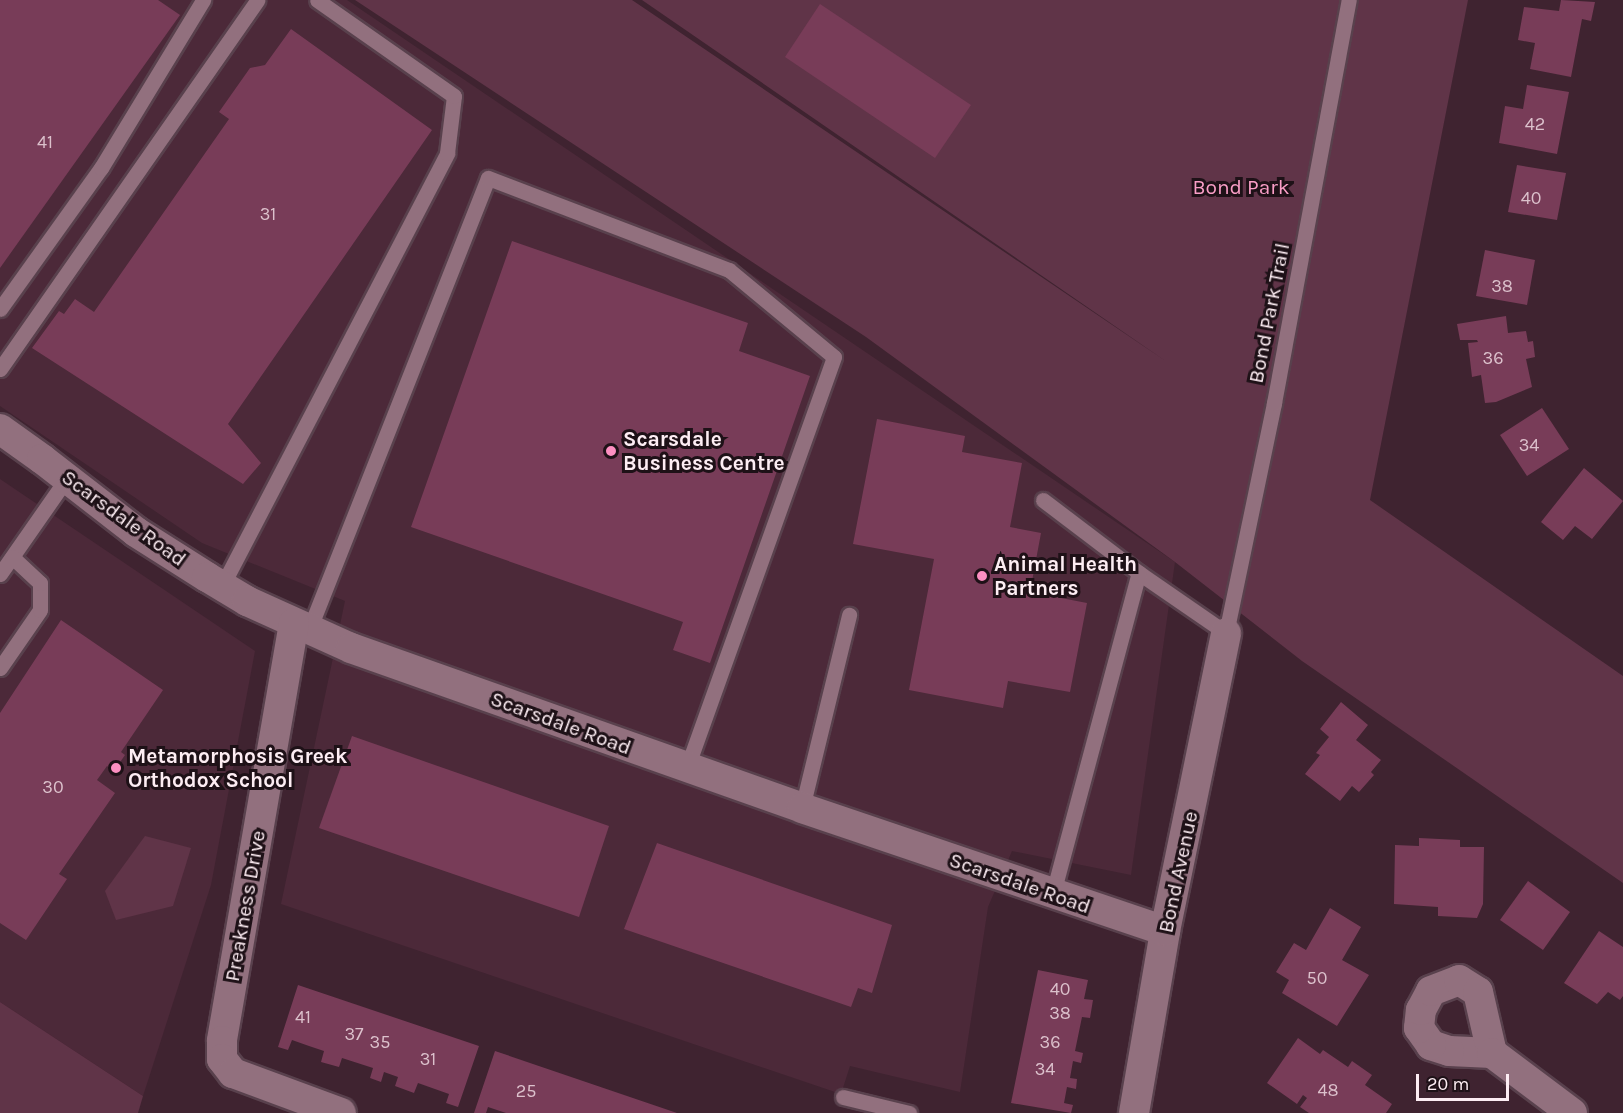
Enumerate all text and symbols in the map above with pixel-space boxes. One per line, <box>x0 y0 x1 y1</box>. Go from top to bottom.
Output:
house number: 42 <box>1525 113 1545 135</box>
house number: 41 <box>37 131 53 153</box>
park label: Bond Park <box>1192 174 1290 200</box>
house number: 40 <box>1521 187 1541 209</box>
house number: 31 <box>260 203 276 225</box>
street label: Bond Park Trail <box>1243 241 1295 385</box>
house number: 38 <box>1491 275 1513 297</box>
house number: 36 <box>1483 347 1503 369</box>
place label: Scarsdale Business Centre <box>623 426 785 476</box>
house number: 34 <box>1519 434 1539 456</box>
marker: Scarsdale Business Centre <box>604 444 618 458</box>
street label: Scarsdale Road <box>57 464 191 572</box>
place label: Animal Health Partners <box>994 551 1137 601</box>
marker: Animal Health Partners <box>975 569 989 583</box>
street label: Scarsdale Road <box>487 686 635 760</box>
place label: Metamorphosis Greek Orthodox School <box>128 743 347 793</box>
marker: Metamorphosis Greek Orthodox School <box>109 761 123 775</box>
house number: 30 <box>42 776 64 798</box>
street label: Bond Avenue <box>1153 809 1203 935</box>
street label: Preakness Drive <box>219 828 271 984</box>
street label: Scarsdale Road <box>946 847 1094 919</box>
house number: 50 <box>1307 967 1327 989</box>
house number: 40 <box>1050 978 1070 1000</box>
house number: 38 <box>1049 1002 1071 1024</box>
house number: 41 <box>295 1006 311 1028</box>
house number: 37 <box>344 1023 364 1045</box>
house number: 35 <box>370 1031 390 1053</box>
house number: 36 <box>1040 1031 1060 1053</box>
house number: 31 <box>420 1048 436 1070</box>
house number: 34 <box>1035 1058 1055 1080</box>
scale bar <box>1419 1062 1512 1100</box>
text: 20 m <box>1427 1073 1469 1095</box>
house number: 48 <box>1317 1079 1339 1101</box>
house number: 25 <box>516 1080 536 1102</box>

